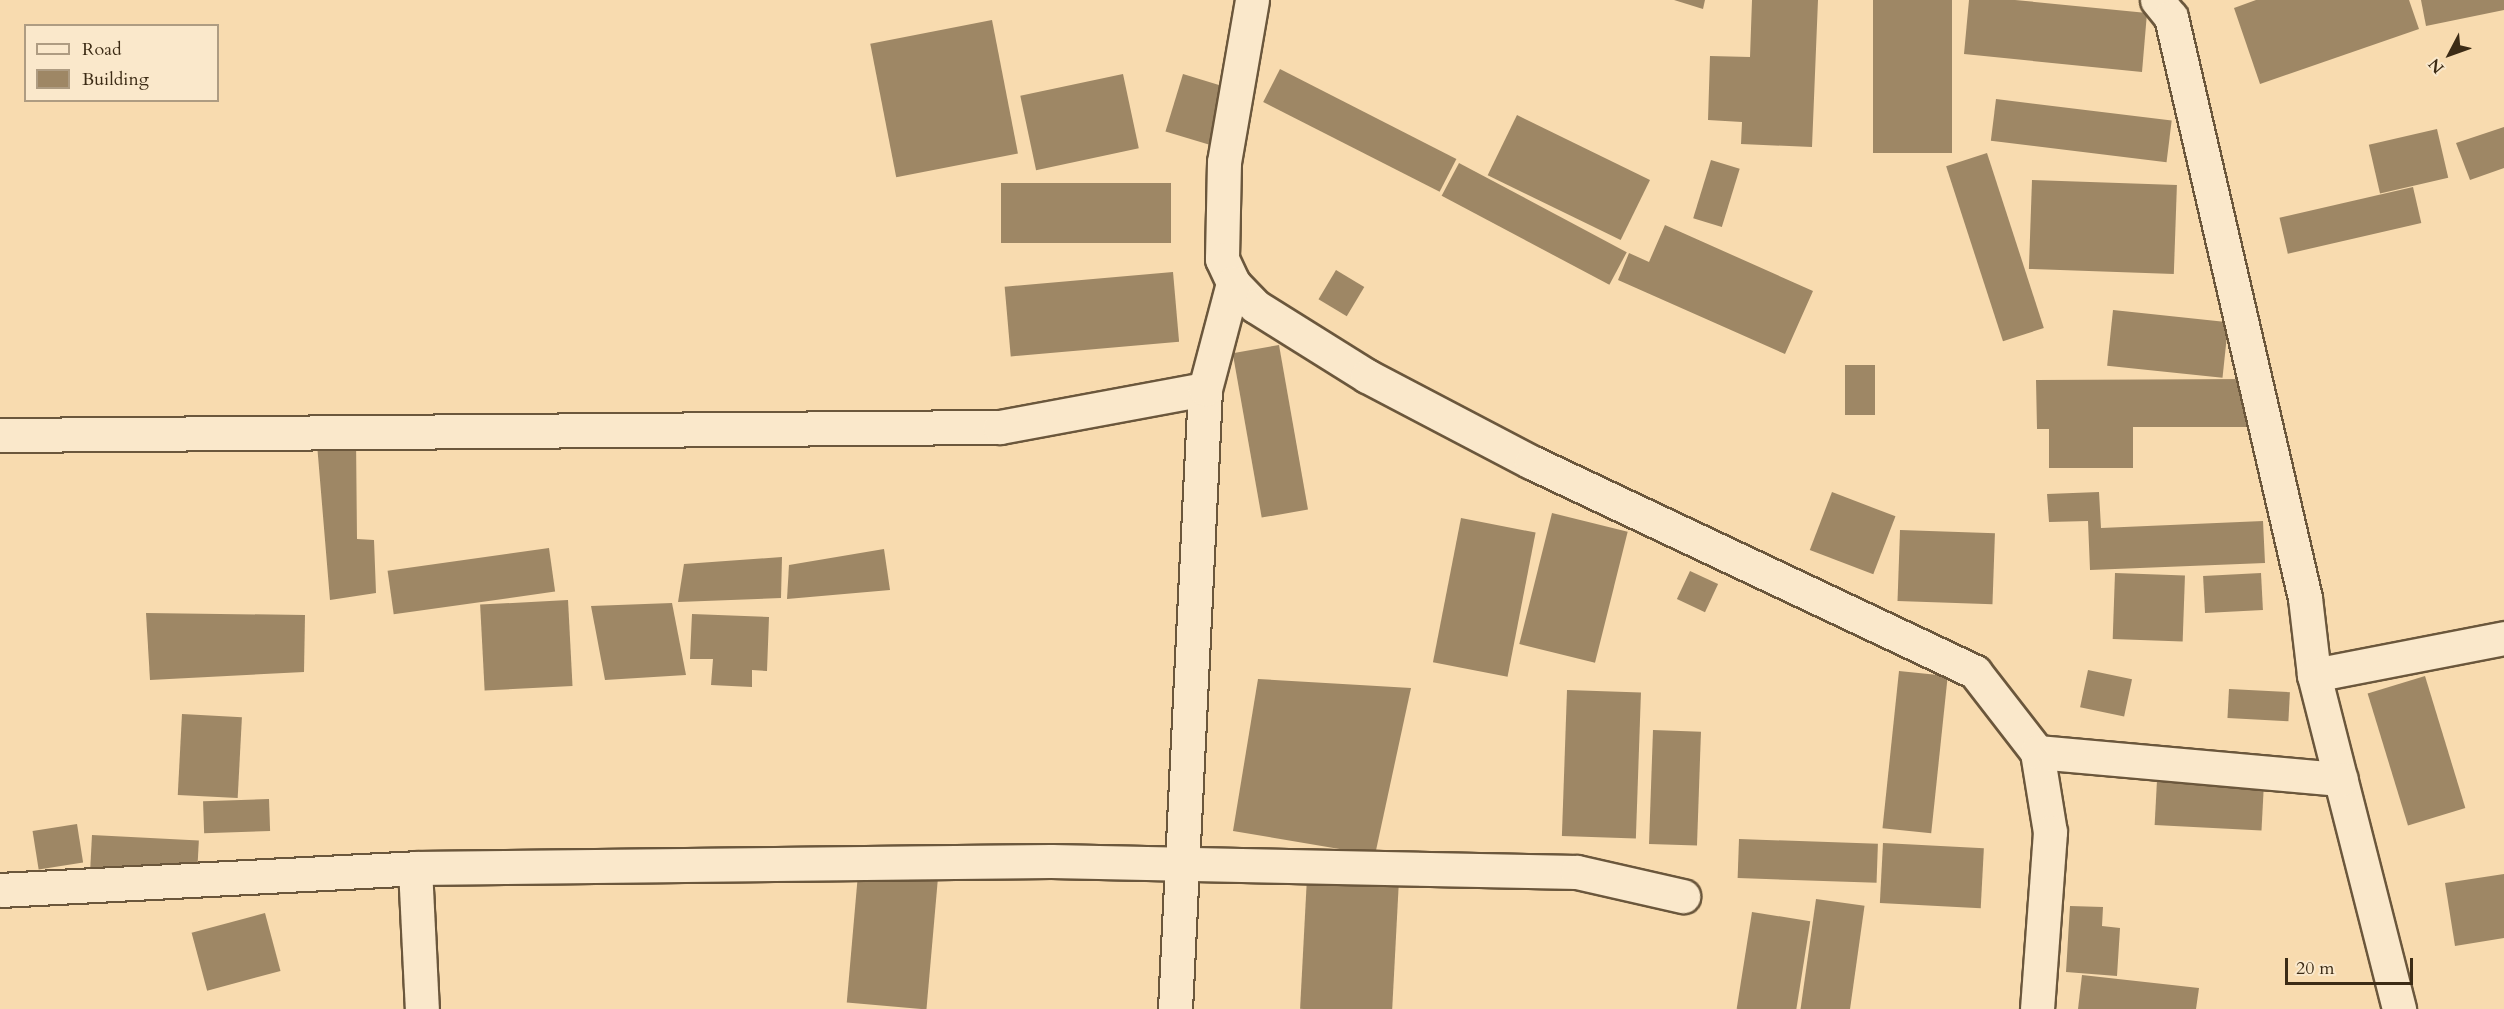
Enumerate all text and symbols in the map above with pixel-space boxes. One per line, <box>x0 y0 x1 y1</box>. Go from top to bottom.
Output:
legend <box>24 24 219 102</box>
north arrow <box>2420 24 2480 84</box>
text: Road <box>82 37 122 62</box>
text: N <box>2424 53 2449 78</box>
text: Building <box>82 67 149 92</box>
scale bar <box>2288 946 2416 984</box>
text: 20 m <box>2296 956 2335 981</box>

